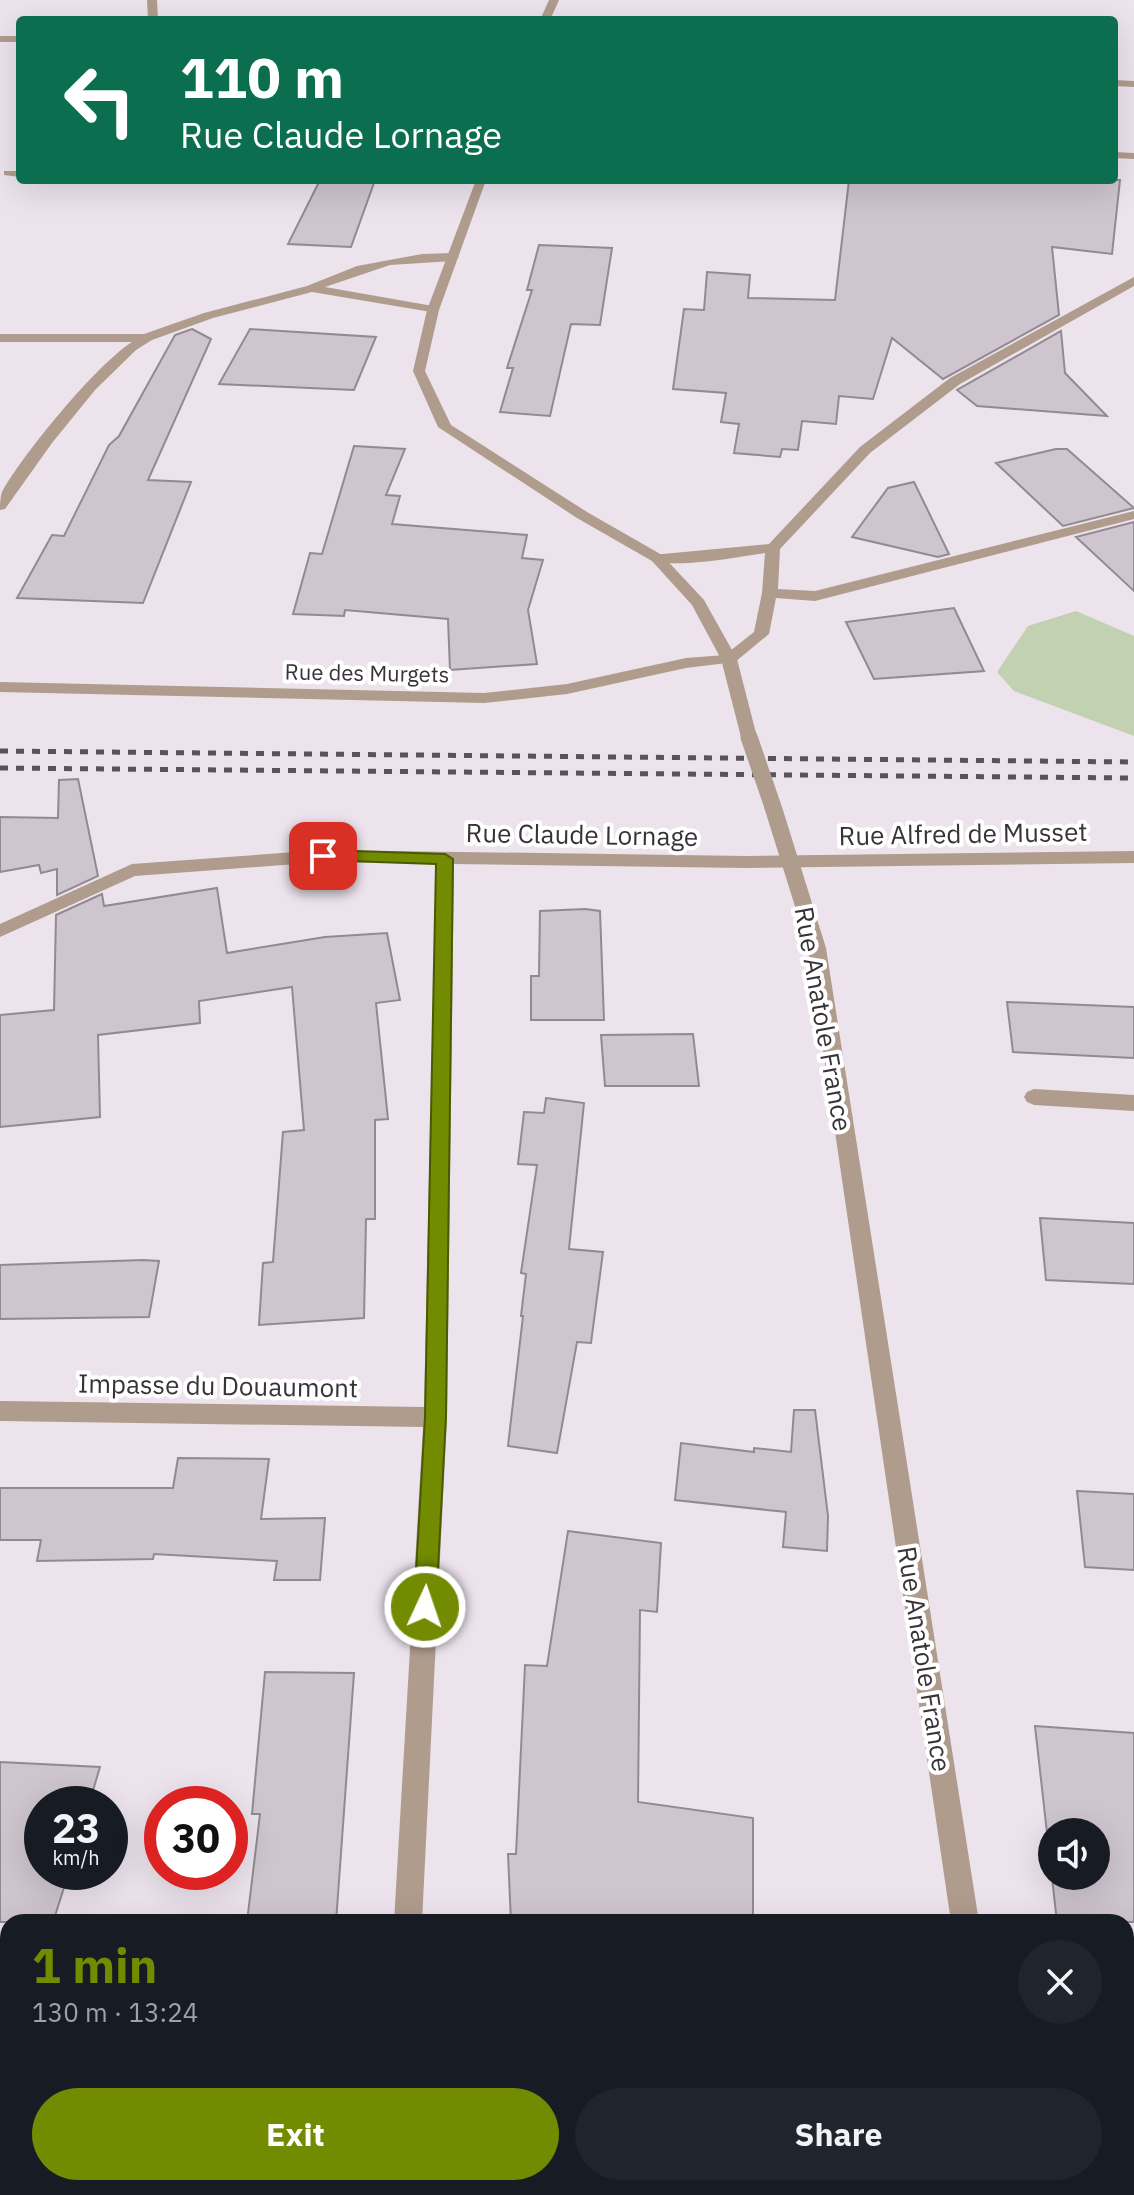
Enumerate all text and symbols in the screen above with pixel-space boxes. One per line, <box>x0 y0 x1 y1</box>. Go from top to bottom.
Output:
text: 110 m <box>180 41 344 113</box>
icon: left <box>48 48 152 152</box>
text: Rue Claude Lornage <box>180 111 502 158</box>
street label: Rue des Murgets <box>285 657 450 688</box>
street label: Rue Alfred de Musset <box>838 814 1088 852</box>
street label: Rue Claude Lornage <box>465 815 699 853</box>
pin <box>289 822 357 890</box>
icon: arrive <box>301 834 345 878</box>
street label: Rue Anatole France <box>787 904 860 1134</box>
street label: Impasse du Douaumont <box>78 1366 358 1404</box>
street label: Rue Anatole France <box>890 1544 960 1774</box>
position arrow <box>383 1565 467 1649</box>
speed limit sign: 30 <box>144 1786 248 1890</box>
text: 23 <box>52 1802 100 1854</box>
map controls <box>1038 1818 1110 1890</box>
button: sound <box>1038 1818 1110 1890</box>
text: km/h <box>52 1844 100 1871</box>
text: 1 min <box>32 1934 157 1996</box>
button: close <box>1018 1940 1102 2024</box>
text: 130 m · 13:24 <box>32 1995 198 2029</box>
button: Exit <box>32 2088 559 2180</box>
button: Share <box>575 2088 1102 2180</box>

